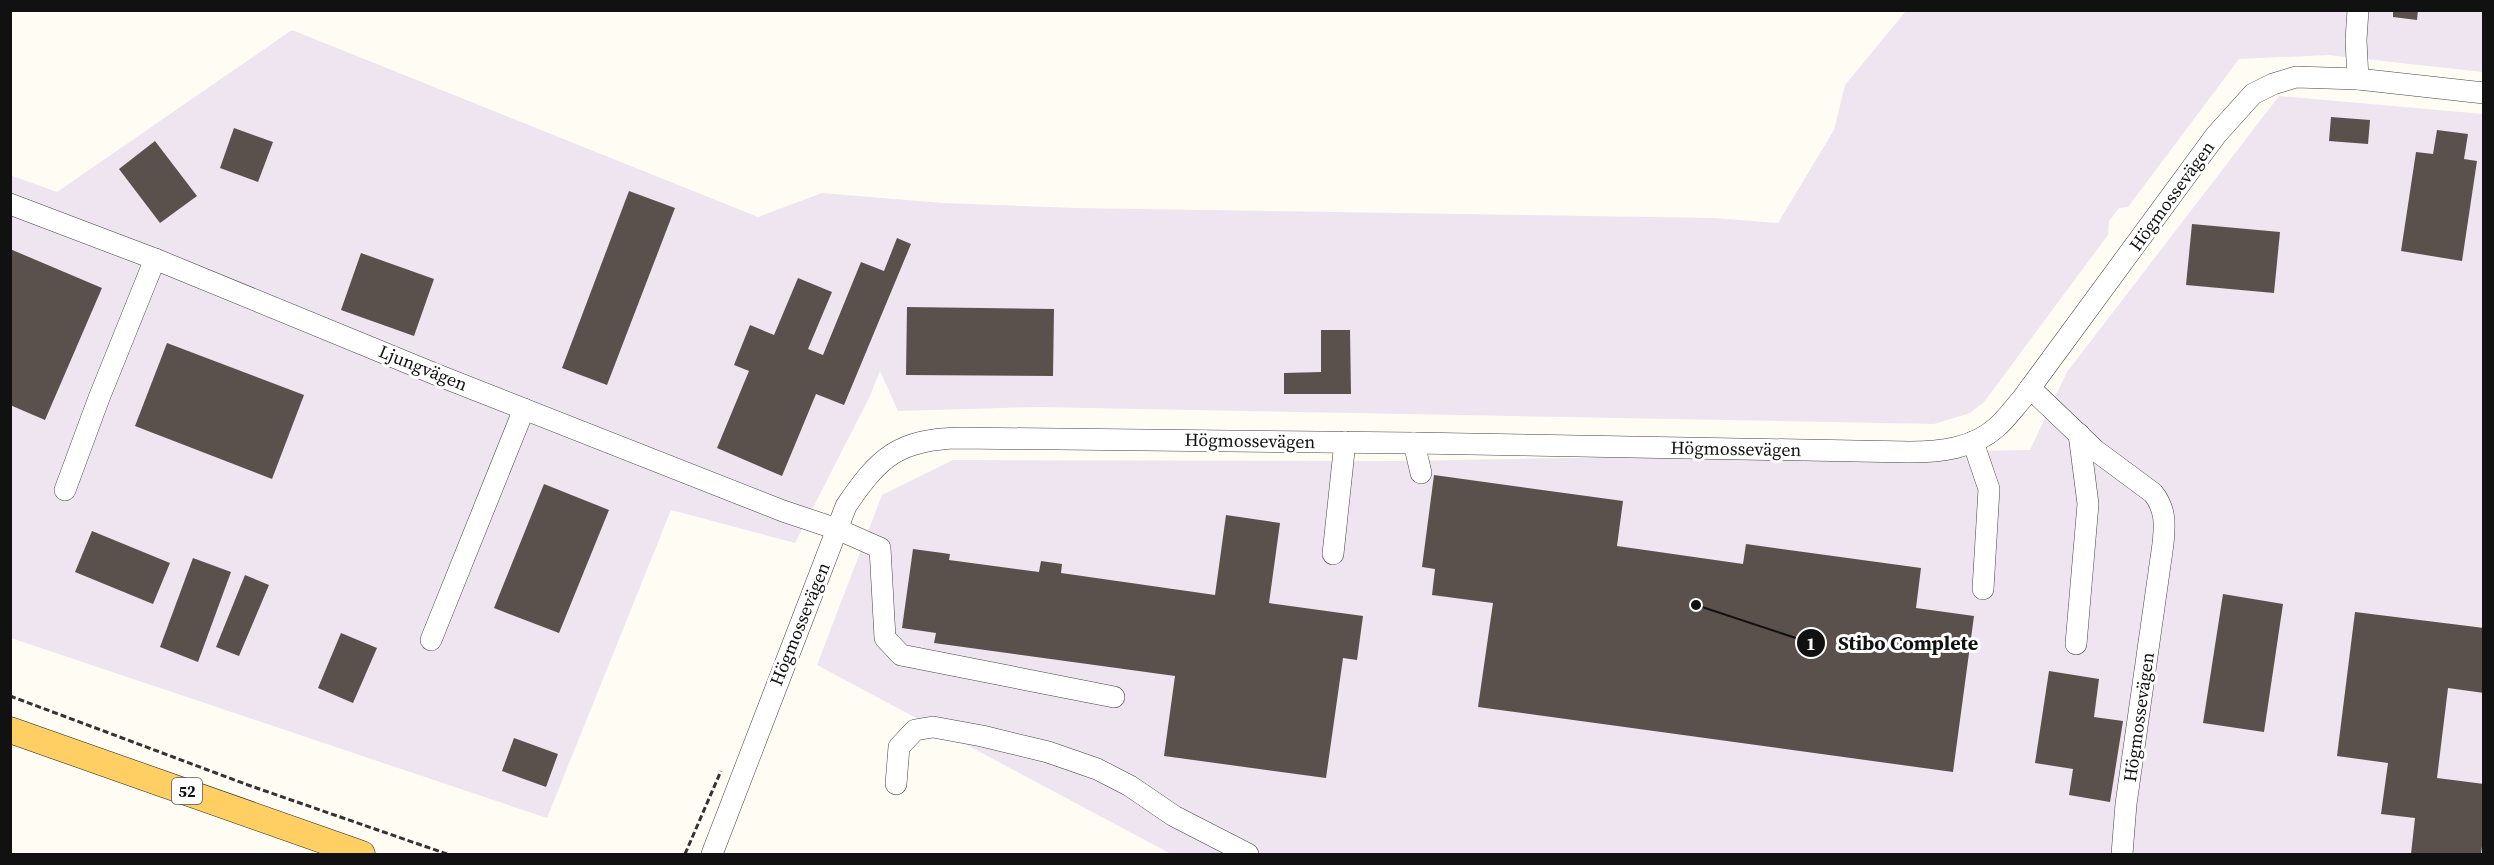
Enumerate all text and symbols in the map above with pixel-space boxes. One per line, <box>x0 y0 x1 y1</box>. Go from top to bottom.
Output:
street label: Högmossevägen <box>2123 135 2220 256</box>
street label: Ljungvägen <box>375 338 471 397</box>
street label: Högmossevägen <box>1184 427 1316 454</box>
street label: Högmossevägen <box>1670 435 1802 462</box>
street label: Högmossevägen <box>763 558 836 689</box>
callout: Stibo Complete <box>1796 624 1990 662</box>
text: Stibo Complete <box>1838 629 1978 657</box>
text: 1 <box>1806 631 1816 656</box>
street label: Högmossevägen <box>2117 650 2160 783</box>
road number: 52 <box>172 778 202 804</box>

